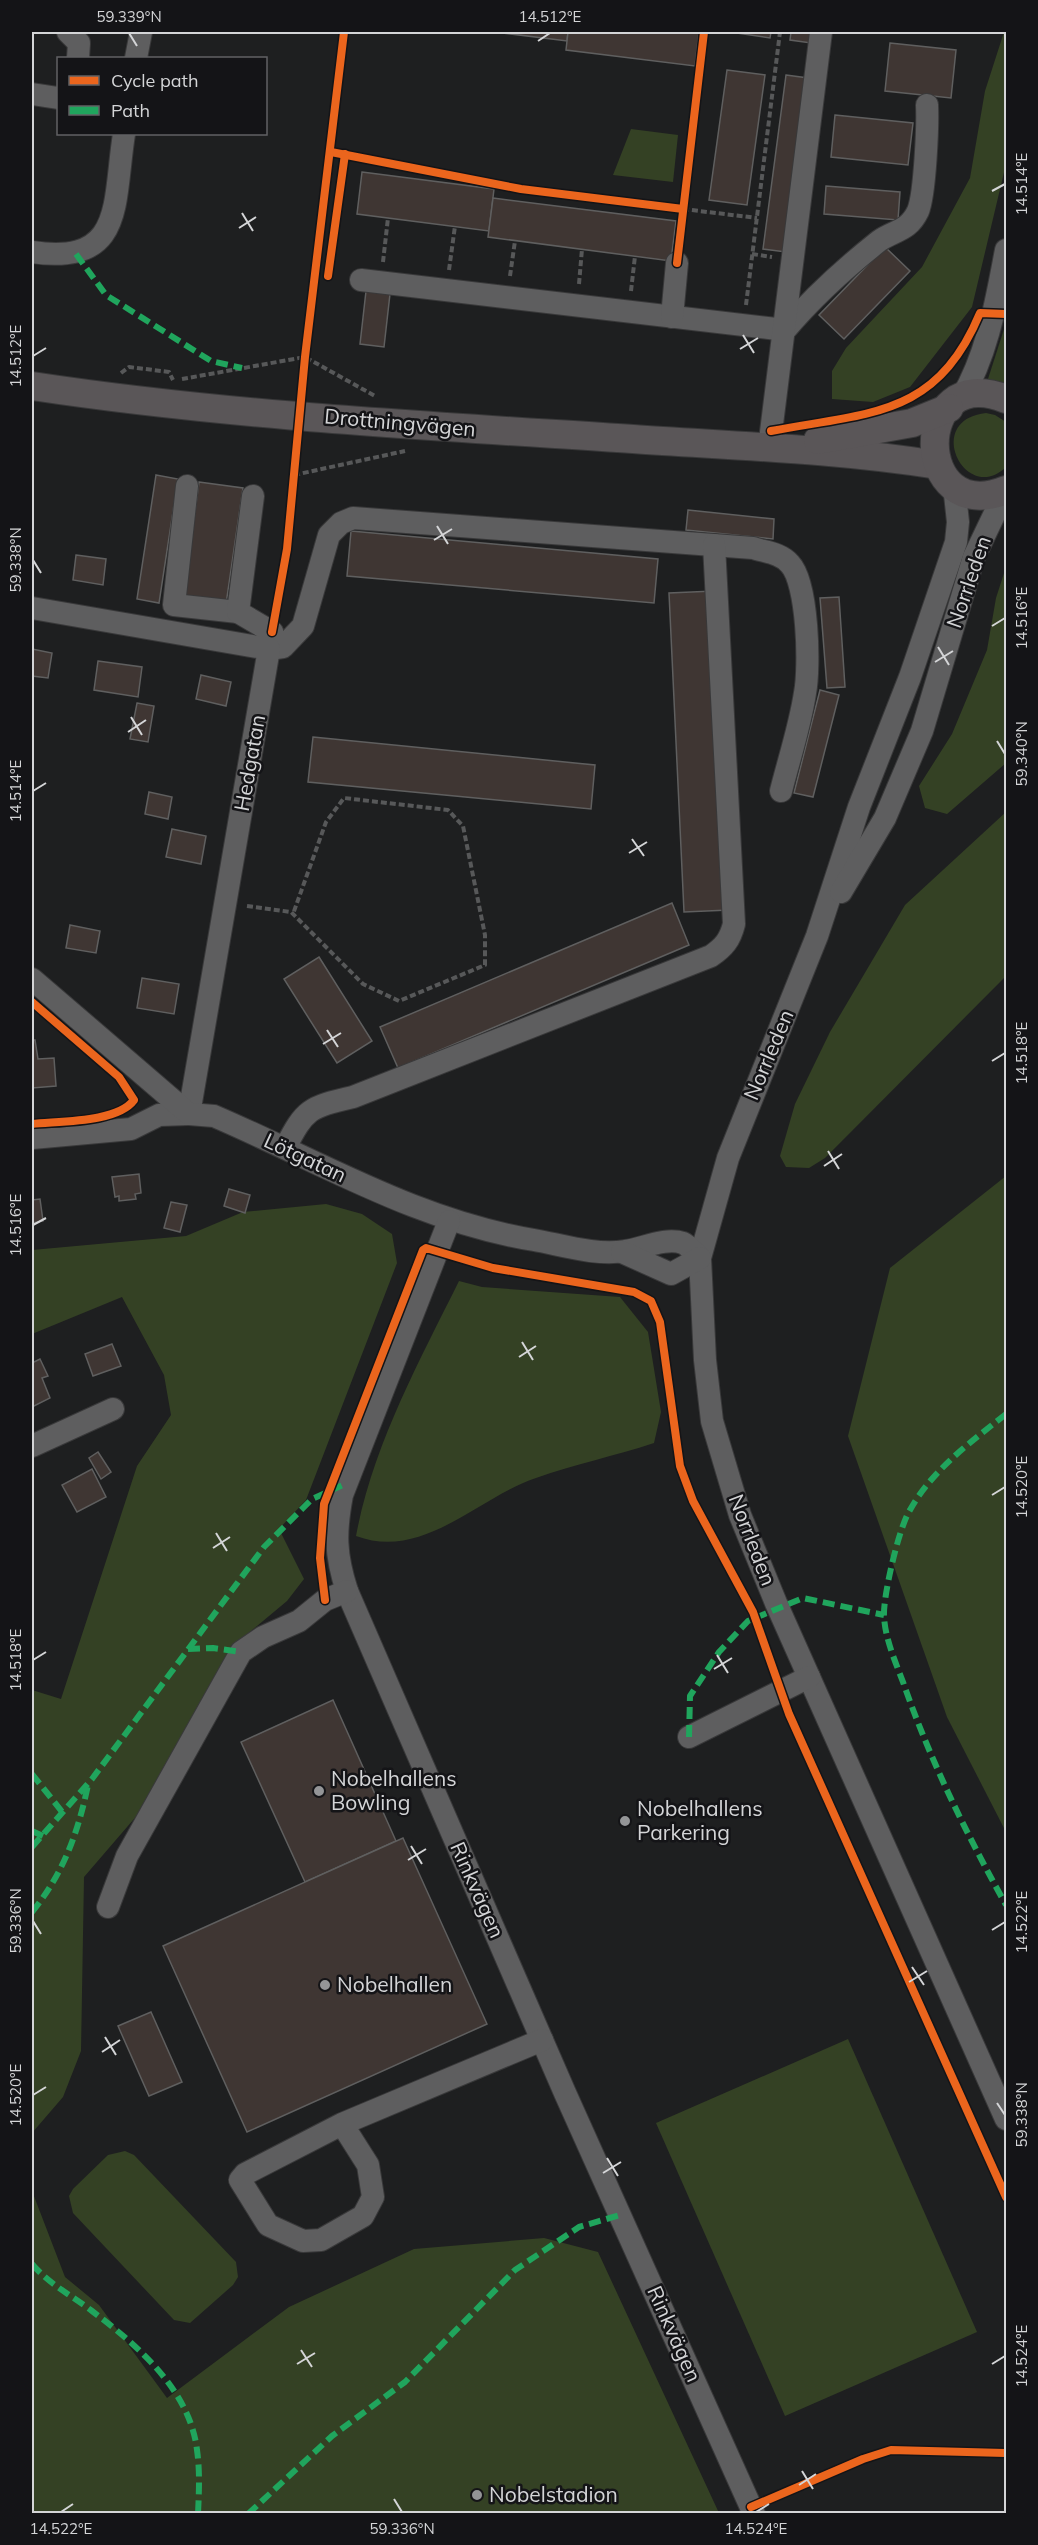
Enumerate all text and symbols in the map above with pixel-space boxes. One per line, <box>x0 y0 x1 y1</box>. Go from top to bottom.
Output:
text: 59.339°N <box>96 7 162 26</box>
text: 14.512°E <box>519 7 582 26</box>
legend <box>57 57 267 135</box>
text: Cycle path <box>111 69 198 92</box>
text: Path <box>111 99 150 122</box>
text: 14.514°E <box>1012 152 1031 215</box>
text: 14.512°E <box>6 324 25 387</box>
street label: Drottningvägen <box>323 402 477 442</box>
text: 59.338°N <box>6 527 25 593</box>
street label: Norrleden <box>940 532 996 631</box>
text: 14.516°E <box>1012 586 1031 649</box>
street label: Hedgatan <box>228 712 270 813</box>
text: 59.340°N <box>1012 721 1031 787</box>
text: 14.514°E <box>6 759 25 822</box>
street label: Norrleden <box>737 1005 799 1104</box>
text: 14.518°E <box>1012 1021 1031 1084</box>
street label: Lötgatan <box>260 1127 351 1187</box>
text: 14.516°E <box>6 1193 25 1256</box>
text: 14.520°E <box>1012 1455 1031 1518</box>
street label: Norrleden <box>724 1490 782 1589</box>
text: 14.518°E <box>6 1628 25 1691</box>
place label: Nobelhallens Bowling <box>331 1765 457 1815</box>
marker: Nobelhallens Bowling <box>312 1784 326 1798</box>
place label: Nobelhallens Parkering <box>637 1795 763 1845</box>
marker: Nobelhallens Parkering <box>618 1814 632 1828</box>
street label: Rinkvägen <box>445 1838 511 1942</box>
text: 59.336°N <box>6 1888 25 1954</box>
text: 14.522°E <box>1012 1890 1031 1953</box>
place label: Nobelhallen <box>337 1971 452 1997</box>
marker: Nobelhallen <box>318 1978 332 1992</box>
text: 14.520°E <box>6 2063 25 2126</box>
text: 59.338°N <box>1012 2082 1031 2148</box>
street label: Rinkvägen <box>642 2282 708 2386</box>
text: 14.524°E <box>1012 2324 1031 2387</box>
place label: Nobelstadion <box>489 2481 618 2507</box>
marker: Nobelstadion <box>470 2488 484 2502</box>
text: 14.522°E <box>30 2519 93 2538</box>
text: 59.336°N <box>369 2519 435 2538</box>
text: 14.524°E <box>725 2519 788 2538</box>

